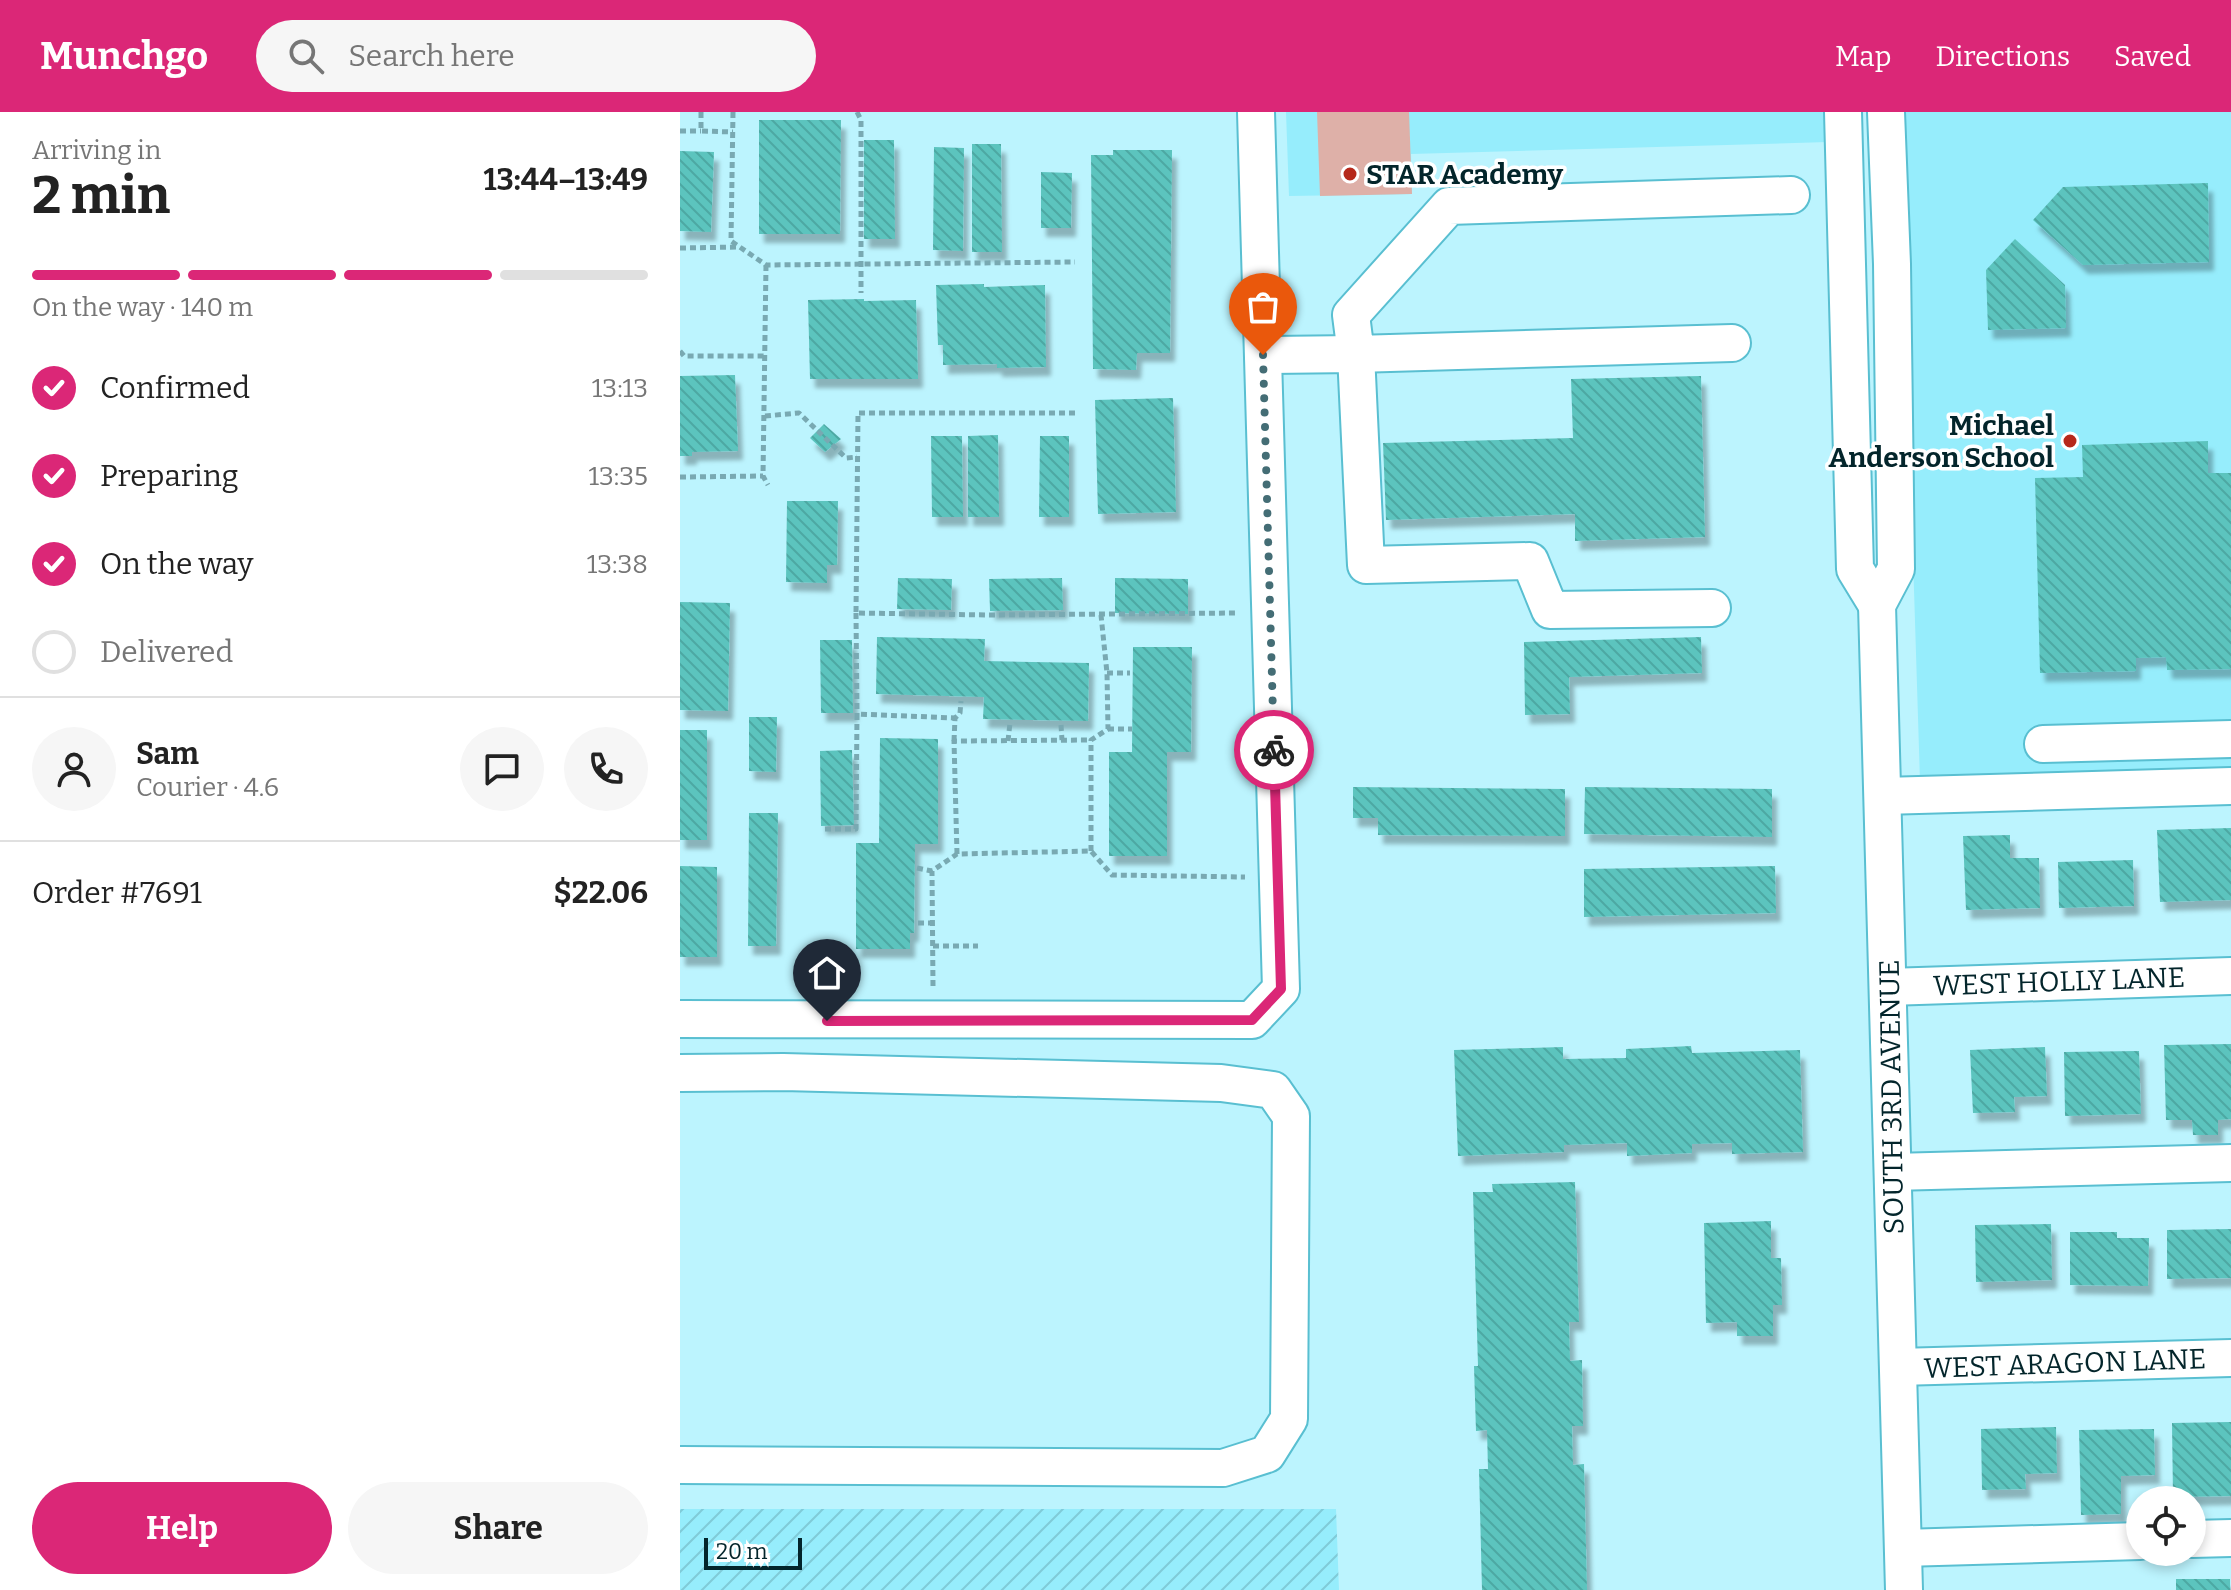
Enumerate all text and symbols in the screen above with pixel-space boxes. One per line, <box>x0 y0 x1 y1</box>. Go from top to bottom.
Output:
search box <box>256 20 816 92</box>
text: Munchgo <box>40 33 208 79</box>
icon: search <box>284 34 328 78</box>
text: Search here <box>348 38 515 74</box>
text: Map <box>1835 40 1891 73</box>
text: Directions <box>1935 40 2070 73</box>
text: Saved <box>2114 40 2191 73</box>
text: Arriving in <box>32 135 161 166</box>
place label: STAR Academy <box>1366 158 1563 191</box>
text: 13:44–13:49 <box>484 162 648 198</box>
text: 2 min <box>32 164 170 227</box>
marker: STAR Academy <box>1341 165 1359 183</box>
pin <box>1229 273 1297 355</box>
icon: bag <box>1241 285 1285 329</box>
text: On the way · 140 m <box>32 292 253 323</box>
icon: check <box>32 366 76 410</box>
text: Confirmed <box>100 370 250 406</box>
text: 13:13 <box>592 373 648 404</box>
place label: Michael Anderson School <box>1829 409 2054 474</box>
marker: Michael Anderson School <box>2061 432 2079 450</box>
icon: check <box>32 454 76 498</box>
text: Preparing <box>100 458 238 494</box>
text: 13:35 <box>588 461 648 492</box>
icon: check <box>32 542 76 586</box>
text: On the way <box>100 546 253 582</box>
text: 13:38 <box>587 549 648 580</box>
text: Delivered <box>100 634 233 670</box>
courier <box>1234 710 1314 790</box>
button: person <box>32 727 116 811</box>
button: chat <box>460 727 544 811</box>
button: phone <box>564 727 648 811</box>
icon: bike <box>1252 728 1296 772</box>
text: Sam <box>136 736 199 772</box>
text: Courier · 4.6 <box>136 772 279 803</box>
text: Order #7691 <box>32 875 202 911</box>
text: $22.06 <box>554 875 648 911</box>
pin <box>793 939 861 1021</box>
icon: home <box>805 951 849 995</box>
street label: SOUTH 3RD AVENUE <box>1873 959 1910 1235</box>
street label: WEST HOLLY LANE <box>1933 961 2186 1002</box>
street label: WEST ARAGON LANE <box>1923 1342 2207 1385</box>
button: Help <box>32 1482 332 1574</box>
button: Share <box>348 1482 648 1574</box>
map controls <box>2126 1486 2206 1566</box>
button: locate <box>2126 1486 2206 1566</box>
scale bar <box>704 1534 802 1570</box>
text: 20 m <box>716 1538 767 1565</box>

